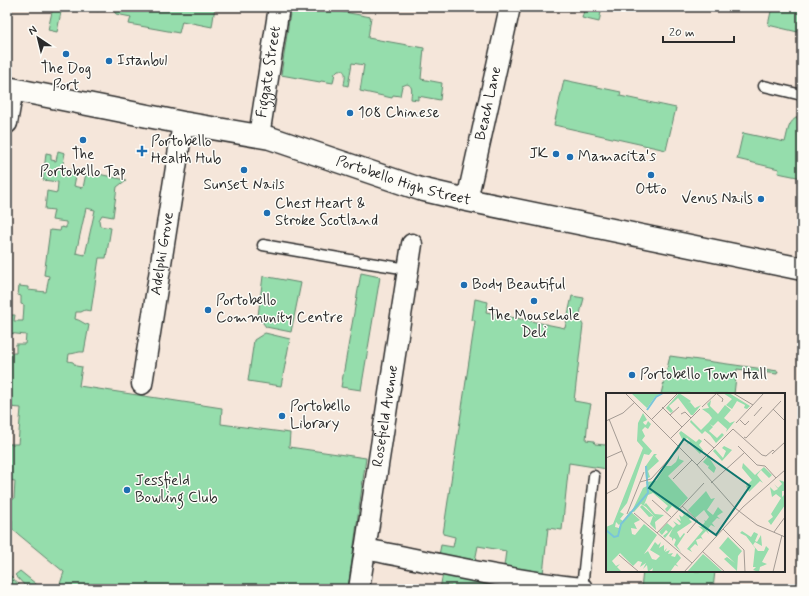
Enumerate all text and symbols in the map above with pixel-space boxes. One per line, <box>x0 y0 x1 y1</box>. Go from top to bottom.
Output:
north arrow <box>18 18 58 58</box>
scale bar <box>663 18 734 44</box>
text: N <box>26 23 40 38</box>
street label: Figgate Street <box>252 24 286 119</box>
text: 20 m <box>669 25 695 41</box>
marker: The Dog Port <box>61 49 71 59</box>
place label: Istanbul <box>117 51 167 71</box>
marker: Istanbul <box>104 56 114 66</box>
place label: The Dog Port <box>41 59 91 96</box>
street label: Beach Lane <box>471 64 507 142</box>
place label: 108 Chinese <box>358 103 440 123</box>
marker: 108 Chinese <box>345 108 355 118</box>
place label: Portobello Health Hub <box>151 132 221 169</box>
marker: The Portobello Tap <box>78 135 88 145</box>
place label: JK <box>529 144 548 164</box>
place label: The Portobello Tap <box>40 145 126 182</box>
marker: Portobello Health Hub <box>136 145 148 157</box>
place label: Mamacita's <box>578 147 656 167</box>
marker: JK <box>551 149 561 159</box>
street label: Portobello High Street <box>333 151 473 211</box>
marker: Mamacita's <box>565 152 575 162</box>
marker: Sunset Nails <box>239 165 249 175</box>
marker: Otto <box>646 170 656 180</box>
place label: Sunset Nails <box>203 175 285 195</box>
place label: Otto <box>635 180 667 200</box>
place label: Venus Nails <box>681 189 753 209</box>
place label: Chest Heart & Stroke Scotland <box>275 194 378 231</box>
marker: Venus Nails <box>756 194 766 204</box>
marker: Chest Heart & Stroke Scotland <box>262 208 272 218</box>
street label: Adelphi Grove <box>146 211 179 297</box>
place label: Body Beautiful <box>472 275 566 295</box>
marker: Body Beautiful <box>459 280 469 290</box>
place label: Portobello Community Centre <box>216 291 343 328</box>
marker: The Mousehole Deli <box>529 296 539 306</box>
marker: Portobello Community Centre <box>203 305 213 315</box>
place label: The Mousehole Deli <box>488 306 580 343</box>
street label: Rosefield Avenue <box>368 364 403 468</box>
place label: Portobello Town Hall <box>640 365 767 385</box>
marker: Portobello Town Hall <box>627 370 637 380</box>
inset map <box>606 393 785 572</box>
place label: Portobello Library <box>290 397 350 434</box>
marker: Portobello Library <box>277 411 287 421</box>
place label: Jessfield Bowling Club <box>135 471 218 509</box>
marker: Jessfield Bowling Club <box>122 485 132 495</box>

